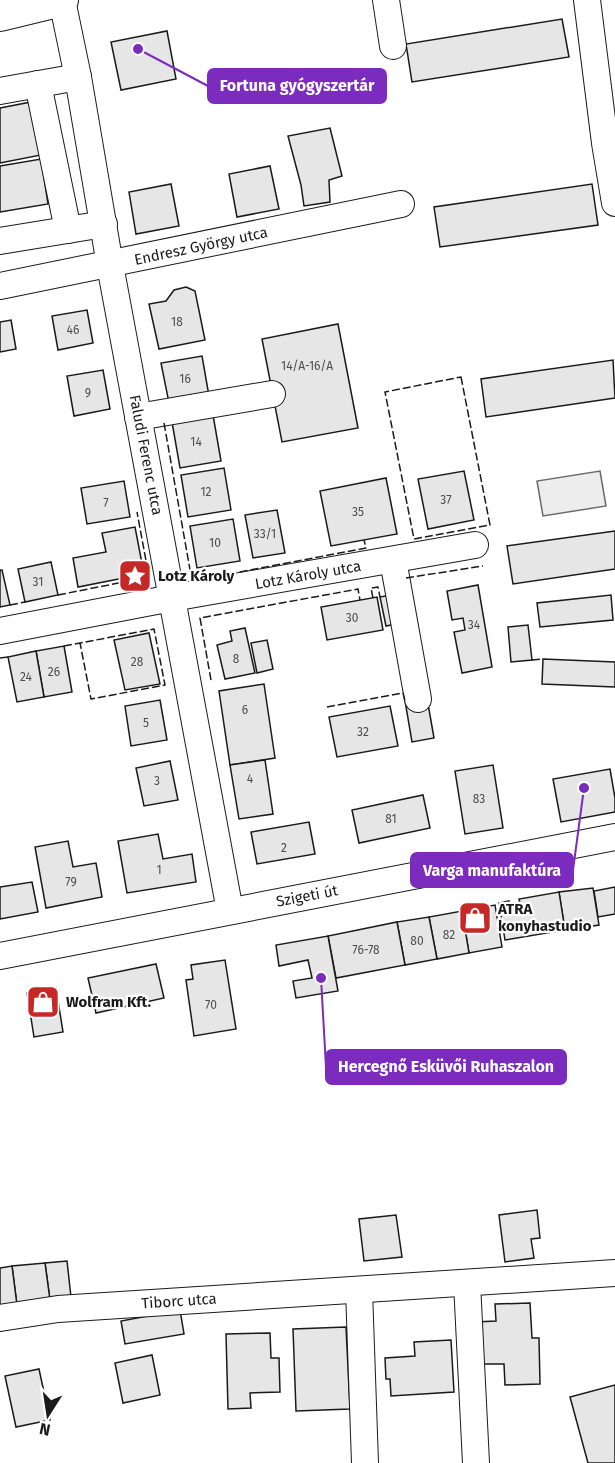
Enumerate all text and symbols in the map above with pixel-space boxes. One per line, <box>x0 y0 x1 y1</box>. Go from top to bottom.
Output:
callout: Fortuna gyógyszertár <box>208 69 386 103</box>
text: Fortuna gyógyszertár <box>220 76 375 95</box>
street label: Endresz György utca <box>133 223 269 269</box>
house number: 18 <box>171 315 183 329</box>
house number: 46 <box>67 323 79 337</box>
house number: 14/A-16/A <box>281 359 333 373</box>
house number: 16 <box>179 372 191 386</box>
house number: 9 <box>85 386 91 400</box>
street label: Faludi Ferenc utca <box>125 393 167 517</box>
house number: 14 <box>190 435 202 449</box>
house number: 12 <box>200 485 212 499</box>
house number: 37 <box>440 493 452 507</box>
house number: 7 <box>103 496 109 510</box>
house number: 35 <box>352 505 364 519</box>
house number: 33/1 <box>254 527 276 541</box>
house number: 10 <box>209 536 221 550</box>
street label: Lotz Károly utca <box>254 557 362 593</box>
place icon: Lotz Károly <box>117 558 153 594</box>
place label: Lotz Károly <box>158 567 235 585</box>
house number: 31 <box>33 575 43 589</box>
house number: 30 <box>346 611 359 625</box>
house number: 34 <box>468 618 481 632</box>
house number: 8 <box>233 652 240 666</box>
house number: 28 <box>131 655 144 669</box>
house number: 26 <box>48 665 60 679</box>
house number: 24 <box>20 670 33 684</box>
house number: 6 <box>242 703 248 717</box>
house number: 5 <box>143 716 149 730</box>
house number: 32 <box>357 725 369 739</box>
house number: 4 <box>247 772 254 786</box>
house number: 3 <box>154 774 160 788</box>
house number: 83 <box>473 792 485 806</box>
house number: 81 <box>385 812 397 826</box>
house number: 2 <box>281 841 287 855</box>
callout: Varga manufaktúra <box>411 853 573 887</box>
text: Varga manufaktúra <box>422 861 561 880</box>
house number: 1 <box>156 863 162 877</box>
house number: 79 <box>65 875 77 889</box>
street label: Szigeti út <box>275 881 340 911</box>
shop icon: ATRA konyhastudio <box>457 900 493 936</box>
place label: ATRA konyhastudio <box>497 900 592 935</box>
house number: 82 <box>443 928 455 942</box>
house number: 80 <box>410 934 424 948</box>
house number: 76-78 <box>352 943 380 957</box>
shop icon: Wolfram Kft. <box>25 984 61 1020</box>
place label: Wolfram Kft. <box>66 993 152 1011</box>
house number: 70 <box>205 998 217 1012</box>
callout: Hercegnő Esküvői Ruhaszalon <box>326 1050 566 1084</box>
text: Hercegnő Esküvői Ruhaszalon <box>338 1057 554 1076</box>
street label: Tiborc utca <box>141 1289 217 1313</box>
north arrow <box>18 1385 78 1445</box>
text: N <box>38 1419 52 1440</box>

